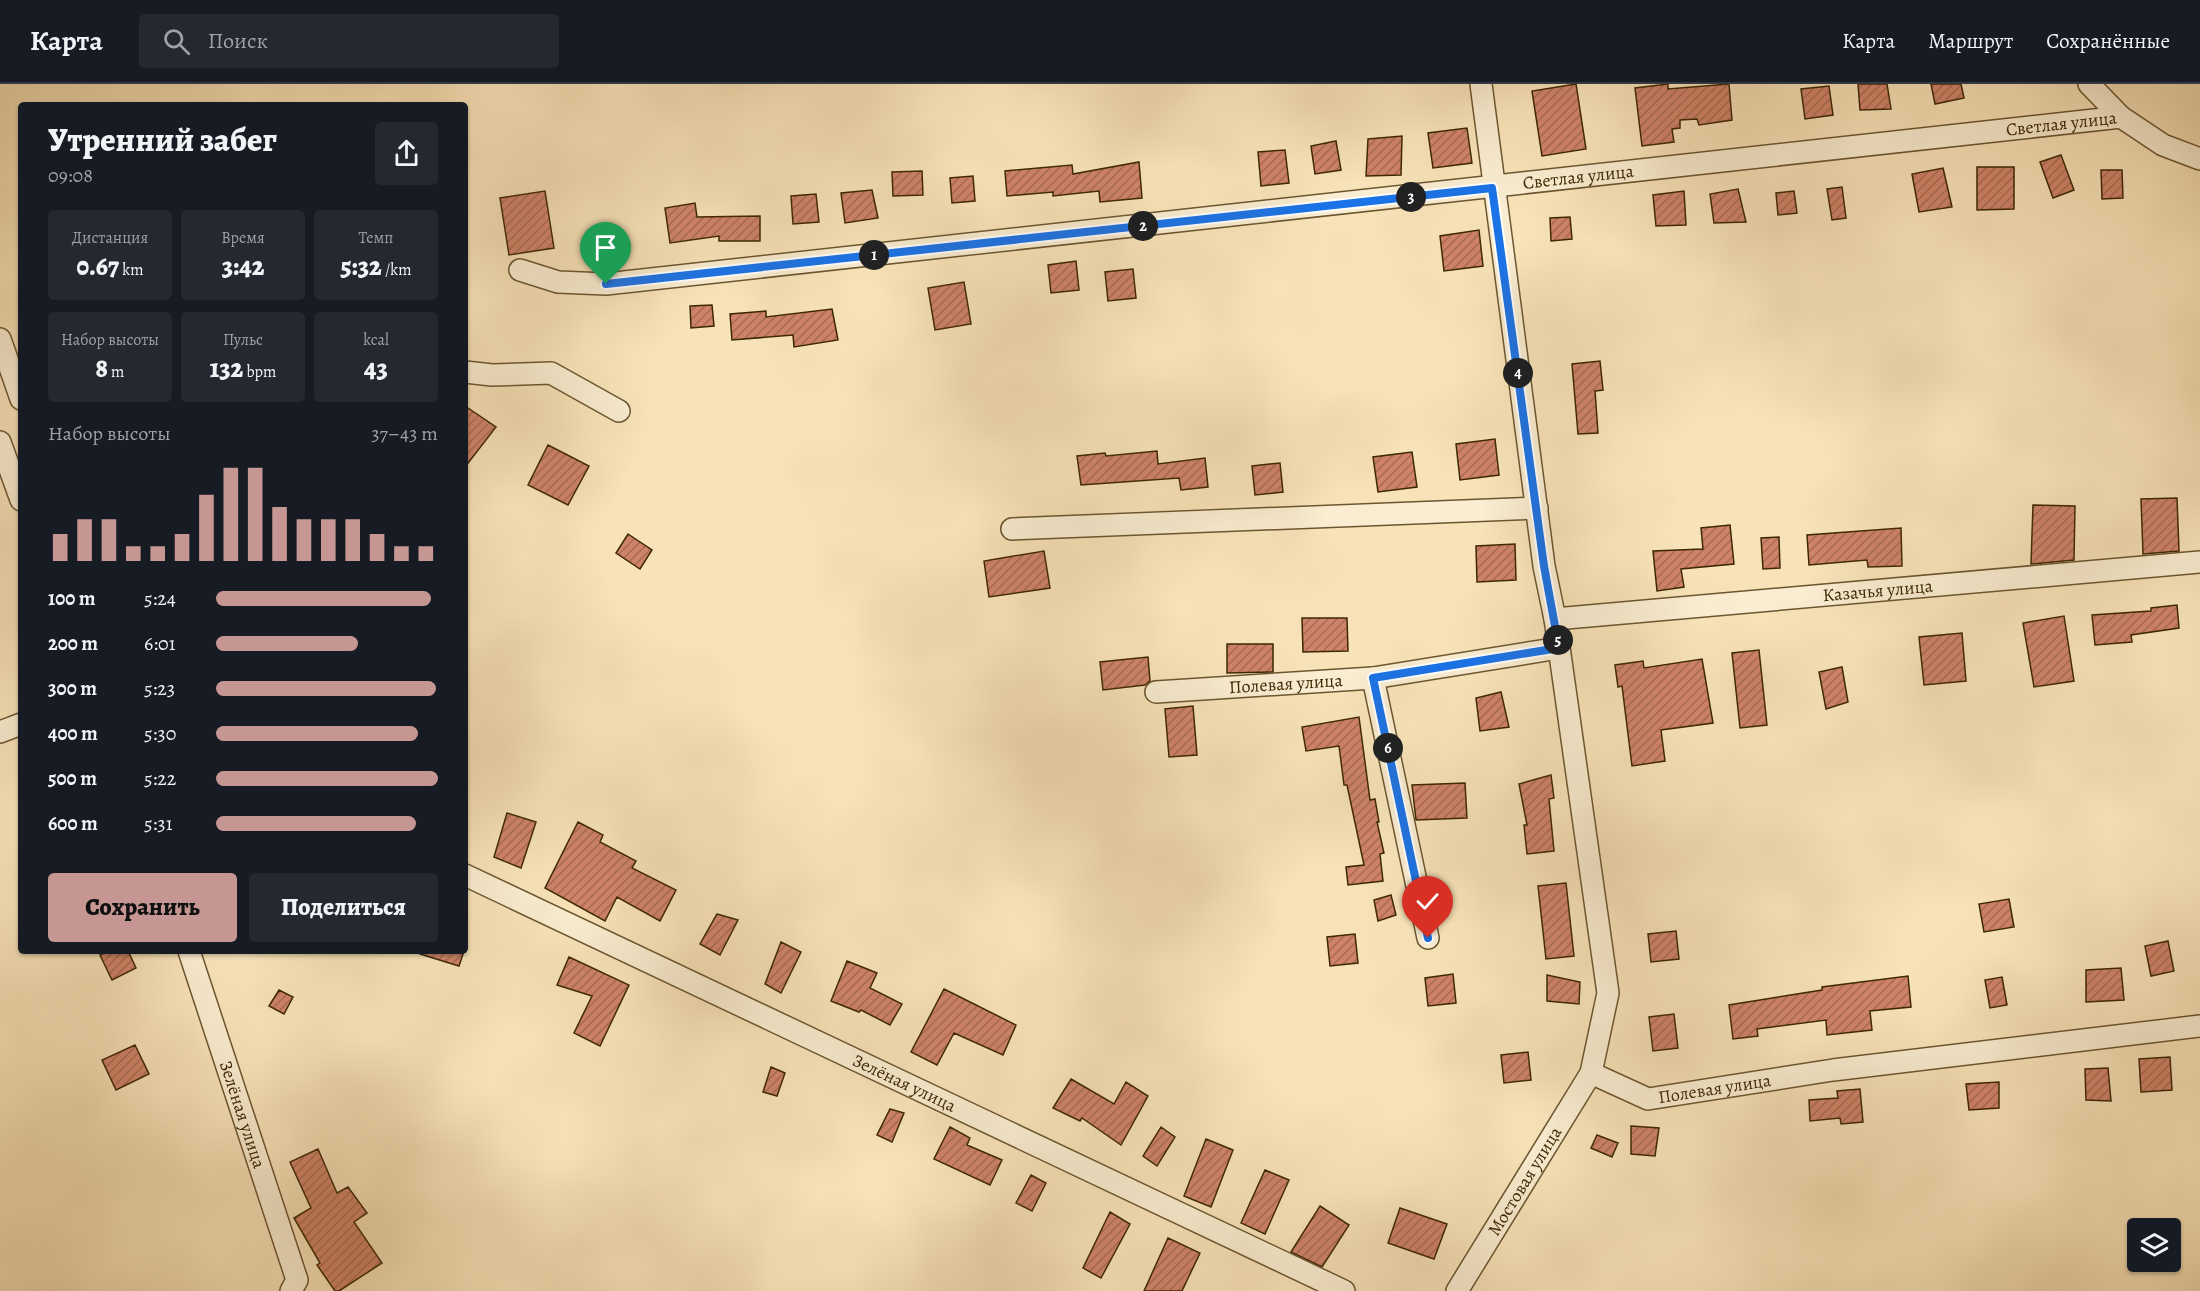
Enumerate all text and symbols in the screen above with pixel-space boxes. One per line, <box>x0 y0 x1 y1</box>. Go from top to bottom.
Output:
search box <box>139 14 559 68</box>
text: Карта <box>30 22 103 60</box>
icon: search <box>160 25 193 58</box>
text: Поиск <box>208 26 268 56</box>
text: Карта <box>1842 27 1895 55</box>
text: Маршрут <box>1928 27 2013 55</box>
text: Сохранённые <box>2046 27 2170 55</box>
street label: Светлая улица <box>2005 105 2119 142</box>
text: Утренний забег <box>48 117 277 162</box>
button: share <box>375 122 438 185</box>
street label: Светлая улица <box>1522 159 1636 195</box>
text: 09:08 <box>48 162 93 189</box>
pin: 3 <box>1396 182 1426 212</box>
text: 3 <box>1408 186 1414 208</box>
pin: 2 <box>1128 211 1158 241</box>
text: 2 <box>1139 215 1147 237</box>
pin <box>580 222 631 284</box>
text: Дистанция <box>72 227 148 249</box>
text: Время <box>221 227 265 249</box>
text: Темп <box>359 227 393 249</box>
icon: arrive <box>589 231 622 264</box>
pin: 1 <box>859 240 889 270</box>
text: 1 <box>871 244 877 266</box>
text: 0.67 <box>76 249 119 284</box>
text: 3:42 <box>222 249 264 284</box>
text: 5:32 <box>340 249 382 284</box>
text: km <box>119 259 144 281</box>
text: /km <box>382 259 412 281</box>
text: Набор высоты <box>61 329 159 351</box>
text: Пульс <box>223 329 263 351</box>
text: kcal <box>363 329 389 351</box>
text: 8 <box>96 351 108 386</box>
text: 132 <box>210 351 243 386</box>
text: 43 <box>364 351 388 386</box>
pin: 4 <box>1503 358 1533 388</box>
text: m <box>108 361 124 383</box>
text: bpm <box>243 361 276 383</box>
text: 4 <box>1514 362 1522 384</box>
text: Набор высоты <box>48 420 171 447</box>
text: 37–43 m <box>371 420 438 447</box>
street label: Казачья улица <box>1822 574 1934 607</box>
text: 100 m <box>48 585 96 612</box>
text: 5:24 <box>144 585 176 612</box>
pin: 5 <box>1543 625 1573 655</box>
text: 5 <box>1555 629 1561 651</box>
text: 200 m <box>48 630 98 657</box>
text: 6:01 <box>144 630 176 657</box>
street label: Полевая улица <box>1228 668 1344 699</box>
text: 300 m <box>48 675 97 702</box>
text: 5:23 <box>144 675 175 702</box>
text: 400 m <box>48 720 98 747</box>
text: 5:30 <box>144 720 176 747</box>
pin: 6 <box>1373 733 1403 763</box>
text: 6 <box>1384 737 1392 759</box>
text: 500 m <box>48 765 97 792</box>
text: 5:22 <box>144 765 176 792</box>
text: 600 m <box>48 810 98 837</box>
text: 5:31 <box>144 810 173 837</box>
button: Сохранить <box>48 873 237 942</box>
button: Поделиться <box>249 873 438 942</box>
pin <box>1402 876 1453 938</box>
icon: check <box>1411 885 1444 918</box>
street label: Зелёная улица <box>849 1048 961 1118</box>
street label: Зелёная улица <box>214 1058 272 1172</box>
street label: Полевая улица <box>1656 1068 1773 1109</box>
street label: Мостовая улица <box>1482 1121 1568 1240</box>
map controls <box>2127 1218 2181 1272</box>
button: layers <box>2127 1218 2181 1272</box>

